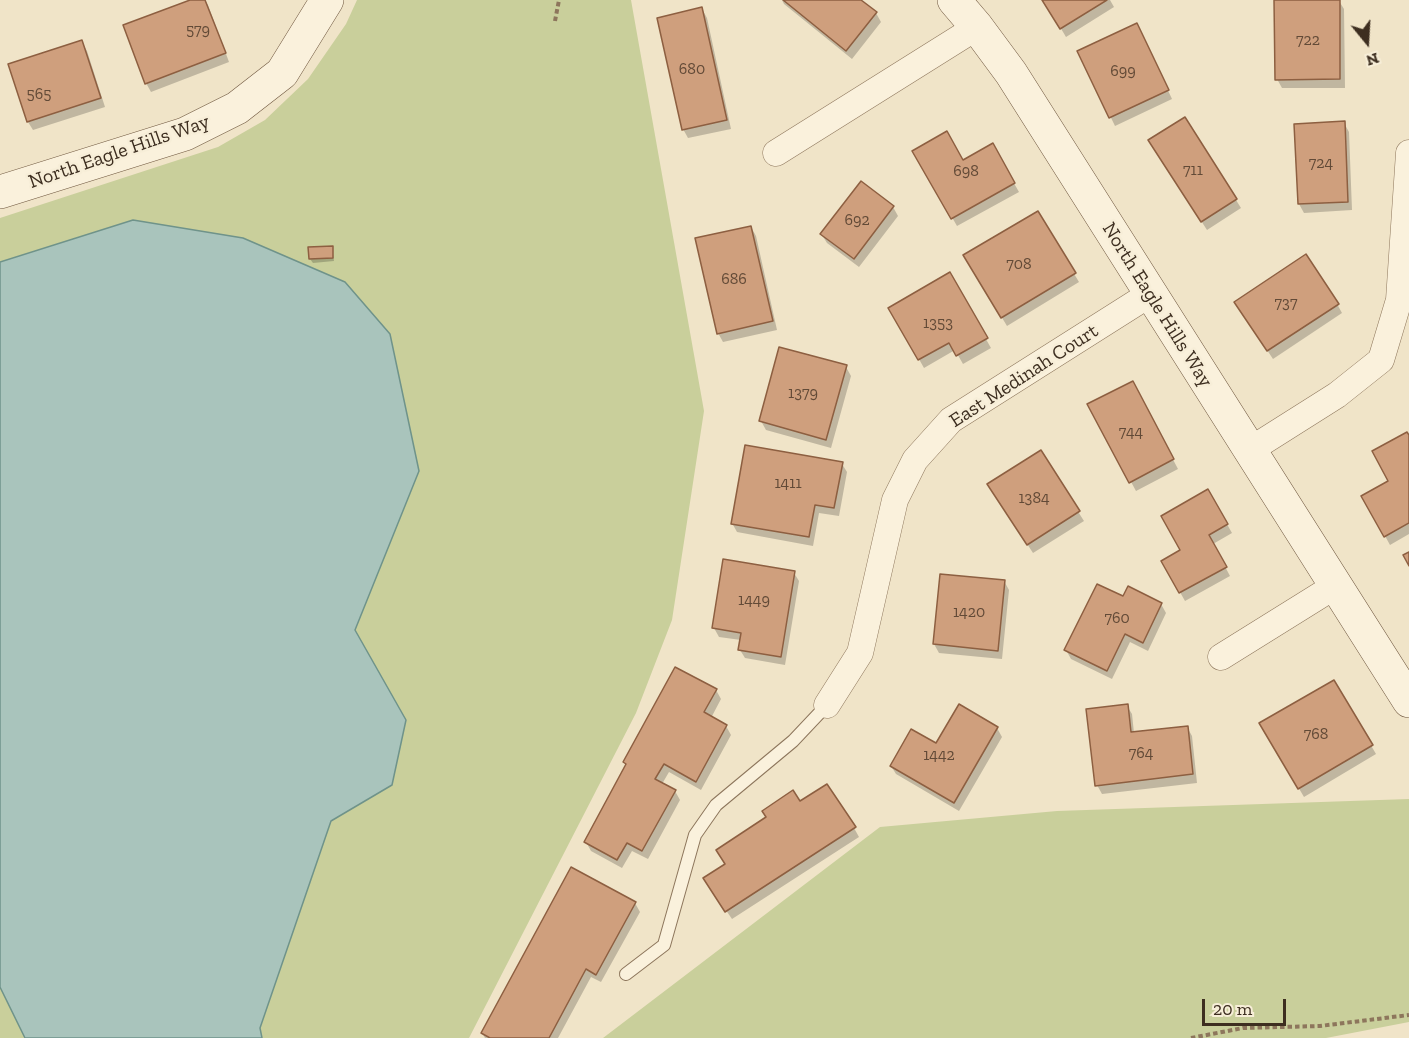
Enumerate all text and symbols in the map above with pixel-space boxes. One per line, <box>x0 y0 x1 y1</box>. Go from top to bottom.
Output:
north arrow <box>1337 12 1397 72</box>
house number: 579 <box>186 20 210 40</box>
house number: 722 <box>1296 30 1320 50</box>
text: N <box>1364 49 1381 71</box>
house number: 680 <box>679 59 705 79</box>
house number: 699 <box>1110 61 1136 81</box>
house number: 565 <box>27 84 51 104</box>
street label: North Eagle Hills Way <box>25 110 213 194</box>
house number: 724 <box>1309 153 1333 173</box>
house number: 711 <box>1183 160 1203 180</box>
house number: 698 <box>953 161 979 181</box>
house number: 692 <box>844 210 870 230</box>
street label: North Eagle Hills Way <box>1097 218 1217 392</box>
house number: 708 <box>1006 254 1032 274</box>
house number: 686 <box>721 269 747 289</box>
house number: 737 <box>1275 293 1297 313</box>
house number: 1353 <box>923 313 953 333</box>
street label: East Medinah Court <box>945 319 1103 433</box>
house number: 1379 <box>788 383 818 403</box>
house number: 744 <box>1119 422 1143 442</box>
house number: 1411 <box>774 473 802 493</box>
house number: 1384 <box>1018 488 1050 508</box>
house number: 1449 <box>738 590 770 610</box>
house number: 1420 <box>953 602 985 622</box>
house number: 760 <box>1104 608 1130 628</box>
house number: 768 <box>1304 724 1328 744</box>
house number: 764 <box>1129 743 1153 763</box>
house number: 1442 <box>923 745 955 765</box>
scale bar <box>1205 987 1289 1025</box>
text: 20 m <box>1213 998 1252 1020</box>

